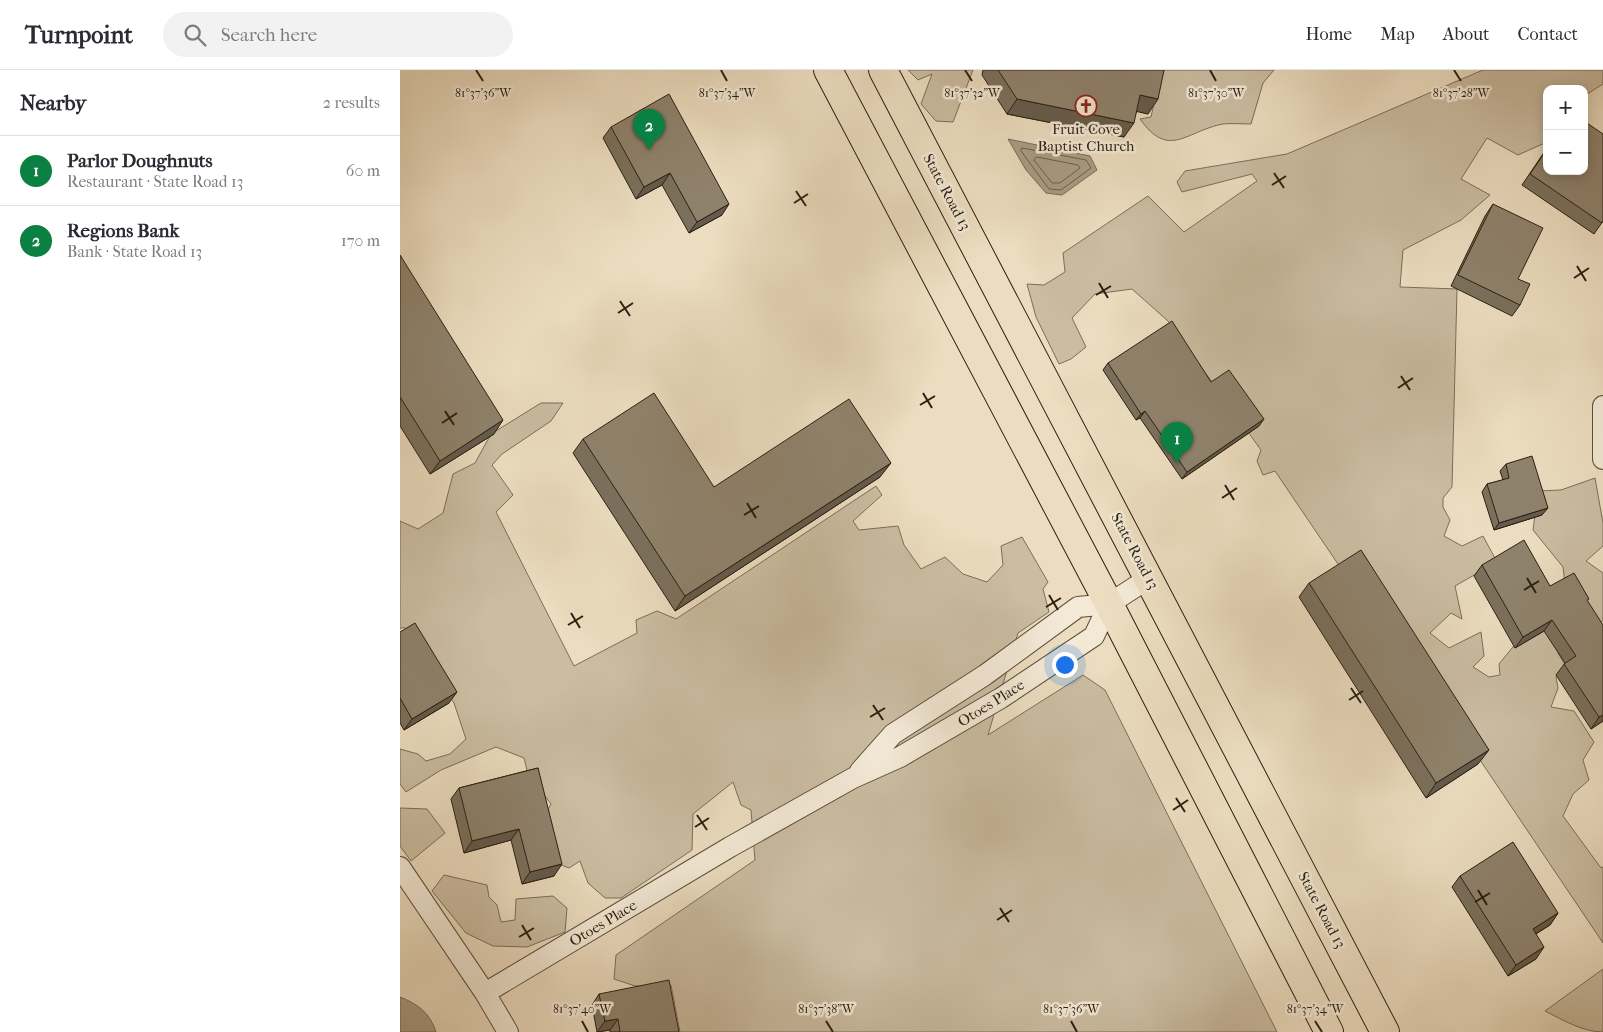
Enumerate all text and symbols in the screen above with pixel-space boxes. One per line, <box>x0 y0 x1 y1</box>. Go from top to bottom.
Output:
search box <box>163 12 513 57</box>
text: Turnpoint <box>25 21 133 49</box>
icon: search <box>181 21 209 49</box>
text: Search here <box>221 24 317 46</box>
text: Home <box>1305 24 1352 45</box>
text: Map <box>1380 24 1415 45</box>
text: About <box>1443 24 1489 45</box>
text: Contact <box>1517 24 1578 45</box>
map controls <box>1543 85 1588 175</box>
button: + <box>1543 85 1588 130</box>
text: 81°37'36"W <box>455 86 512 100</box>
text: 81°37'34"W <box>699 86 756 100</box>
text: 81°37'32"W <box>944 86 1001 100</box>
text: 81°37'30"W <box>1188 86 1245 100</box>
text: 81°37'28"W <box>1433 86 1491 100</box>
text: Nearby <box>20 91 86 115</box>
text: 2 results <box>323 93 380 112</box>
church icon: Fruit Cove Baptist Church <box>1074 94 1098 118</box>
pin: 2 <box>633 109 665 150</box>
place label: Fruit Cove Baptist Church <box>1038 120 1135 155</box>
button: − <box>1543 130 1588 175</box>
text: Parlor Doughnuts <box>67 150 213 172</box>
street label: State Road 13 <box>919 151 975 233</box>
text: 1 <box>33 161 39 180</box>
text: 60 m <box>346 161 380 180</box>
text: Restaurant · State Road 13 <box>67 172 243 191</box>
text: Regions Bank <box>67 220 179 242</box>
text: 2 <box>32 231 40 250</box>
text: 170 m <box>341 231 380 250</box>
text: Bank · State Road 13 <box>67 242 202 261</box>
pin: 1 <box>1161 422 1193 463</box>
street label: State Road 13 <box>1107 510 1163 592</box>
your location <box>1052 652 1078 678</box>
street label: Otoes Place <box>954 675 1028 731</box>
street label: State Road 13 <box>1294 869 1350 951</box>
street label: Otoes Place <box>566 896 640 950</box>
text: 81°37'40"W <box>553 1002 612 1016</box>
text: 81°37'38"W <box>798 1002 855 1016</box>
text: 81°37'36"W <box>1043 1002 1100 1016</box>
text: 81°37'34"W <box>1287 1002 1344 1016</box>

